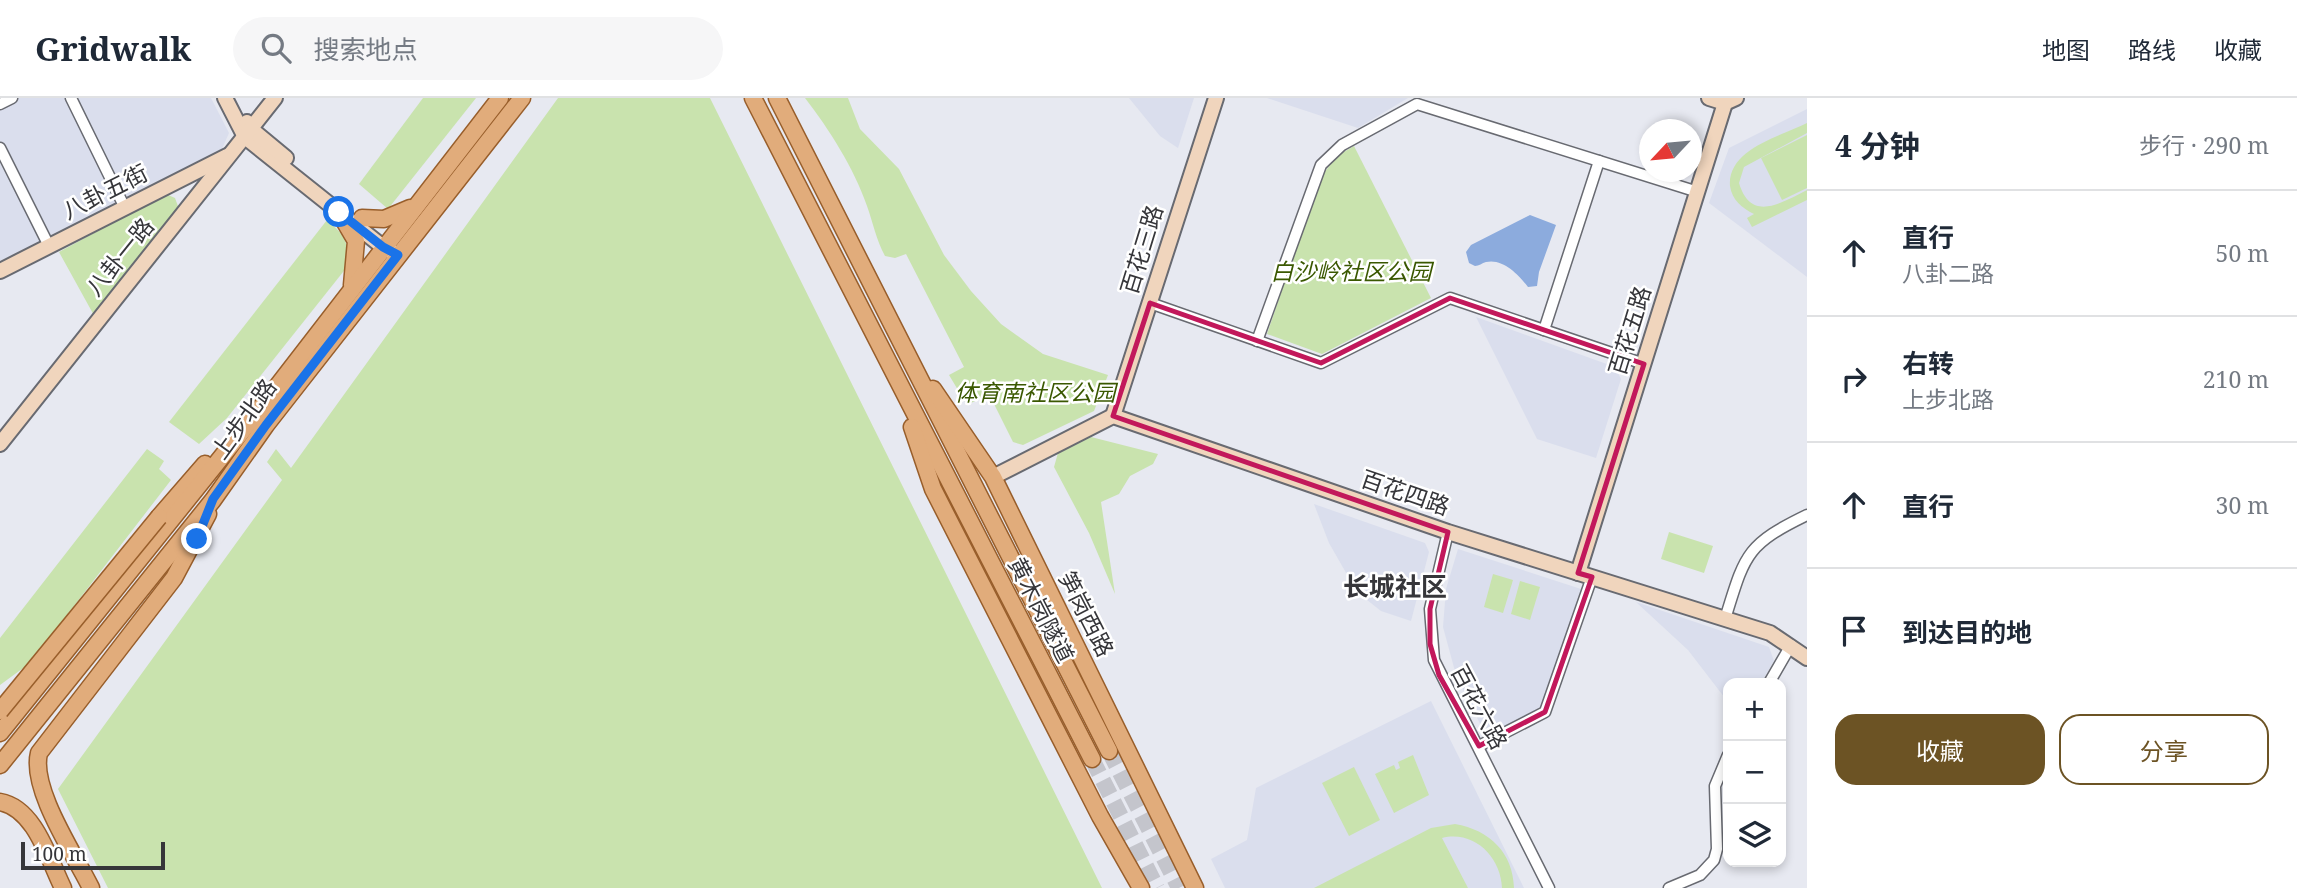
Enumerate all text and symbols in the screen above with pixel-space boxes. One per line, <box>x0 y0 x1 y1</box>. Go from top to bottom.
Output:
search box <box>233 17 723 80</box>
text: Gridwalk <box>35 26 191 71</box>
icon: search <box>257 29 295 67</box>
text: 搜索地点 <box>313 31 417 67</box>
text: 地图 <box>2042 33 2090 66</box>
text: 路线 <box>2128 33 2176 66</box>
text: 收藏 <box>2214 33 2262 66</box>
north arrow <box>1639 119 1702 182</box>
text: 4 分钟 <box>1835 125 1920 166</box>
text: 步行 · 290 m <box>2139 129 2269 161</box>
street label: 八卦五街 <box>56 156 153 226</box>
route start <box>323 196 354 227</box>
street label: 百花三路 <box>1112 201 1170 298</box>
street label: 八卦一路 <box>78 211 161 302</box>
text: 直行 <box>1902 219 1954 255</box>
icon: ahead <box>1835 234 1873 272</box>
text: 50 m <box>2216 237 2269 269</box>
park label: 白沙岭社区公园 <box>1271 255 1435 287</box>
text: 八卦二路 <box>1902 257 1994 289</box>
street label: 百花五路 <box>1600 282 1658 379</box>
text: 右转 <box>1902 345 1954 381</box>
icon: right <box>1835 360 1873 398</box>
text: 210 m <box>2203 363 2269 395</box>
street label: 上步北路 <box>203 372 283 465</box>
park label: 体育南社区公园 <box>955 376 1119 408</box>
text: 上步北路 <box>1902 383 1994 415</box>
street label: 百花四路 <box>1357 462 1454 522</box>
icon: ahead <box>1835 486 1873 524</box>
text: 直行 <box>1902 488 1954 524</box>
text: 30 m <box>2216 489 2269 521</box>
route end <box>181 523 212 554</box>
street label: 黄木岗隧道 <box>1002 551 1082 668</box>
street label: 笋岗西路 <box>1052 565 1122 662</box>
district label: 长城社区 <box>1343 568 1447 604</box>
icon: arrive <box>1835 612 1873 650</box>
text: 到达目的地 <box>1902 614 2032 650</box>
street label: 百花六路 <box>1444 658 1516 755</box>
map controls <box>1723 678 1786 867</box>
button: + <box>1723 678 1786 741</box>
button: 收藏 <box>1835 714 2045 785</box>
button: 分享 <box>2059 714 2269 785</box>
button: − <box>1723 741 1786 804</box>
button: layers <box>1723 804 1786 867</box>
scale bar <box>21 839 164 871</box>
text: 100 m <box>32 841 87 867</box>

